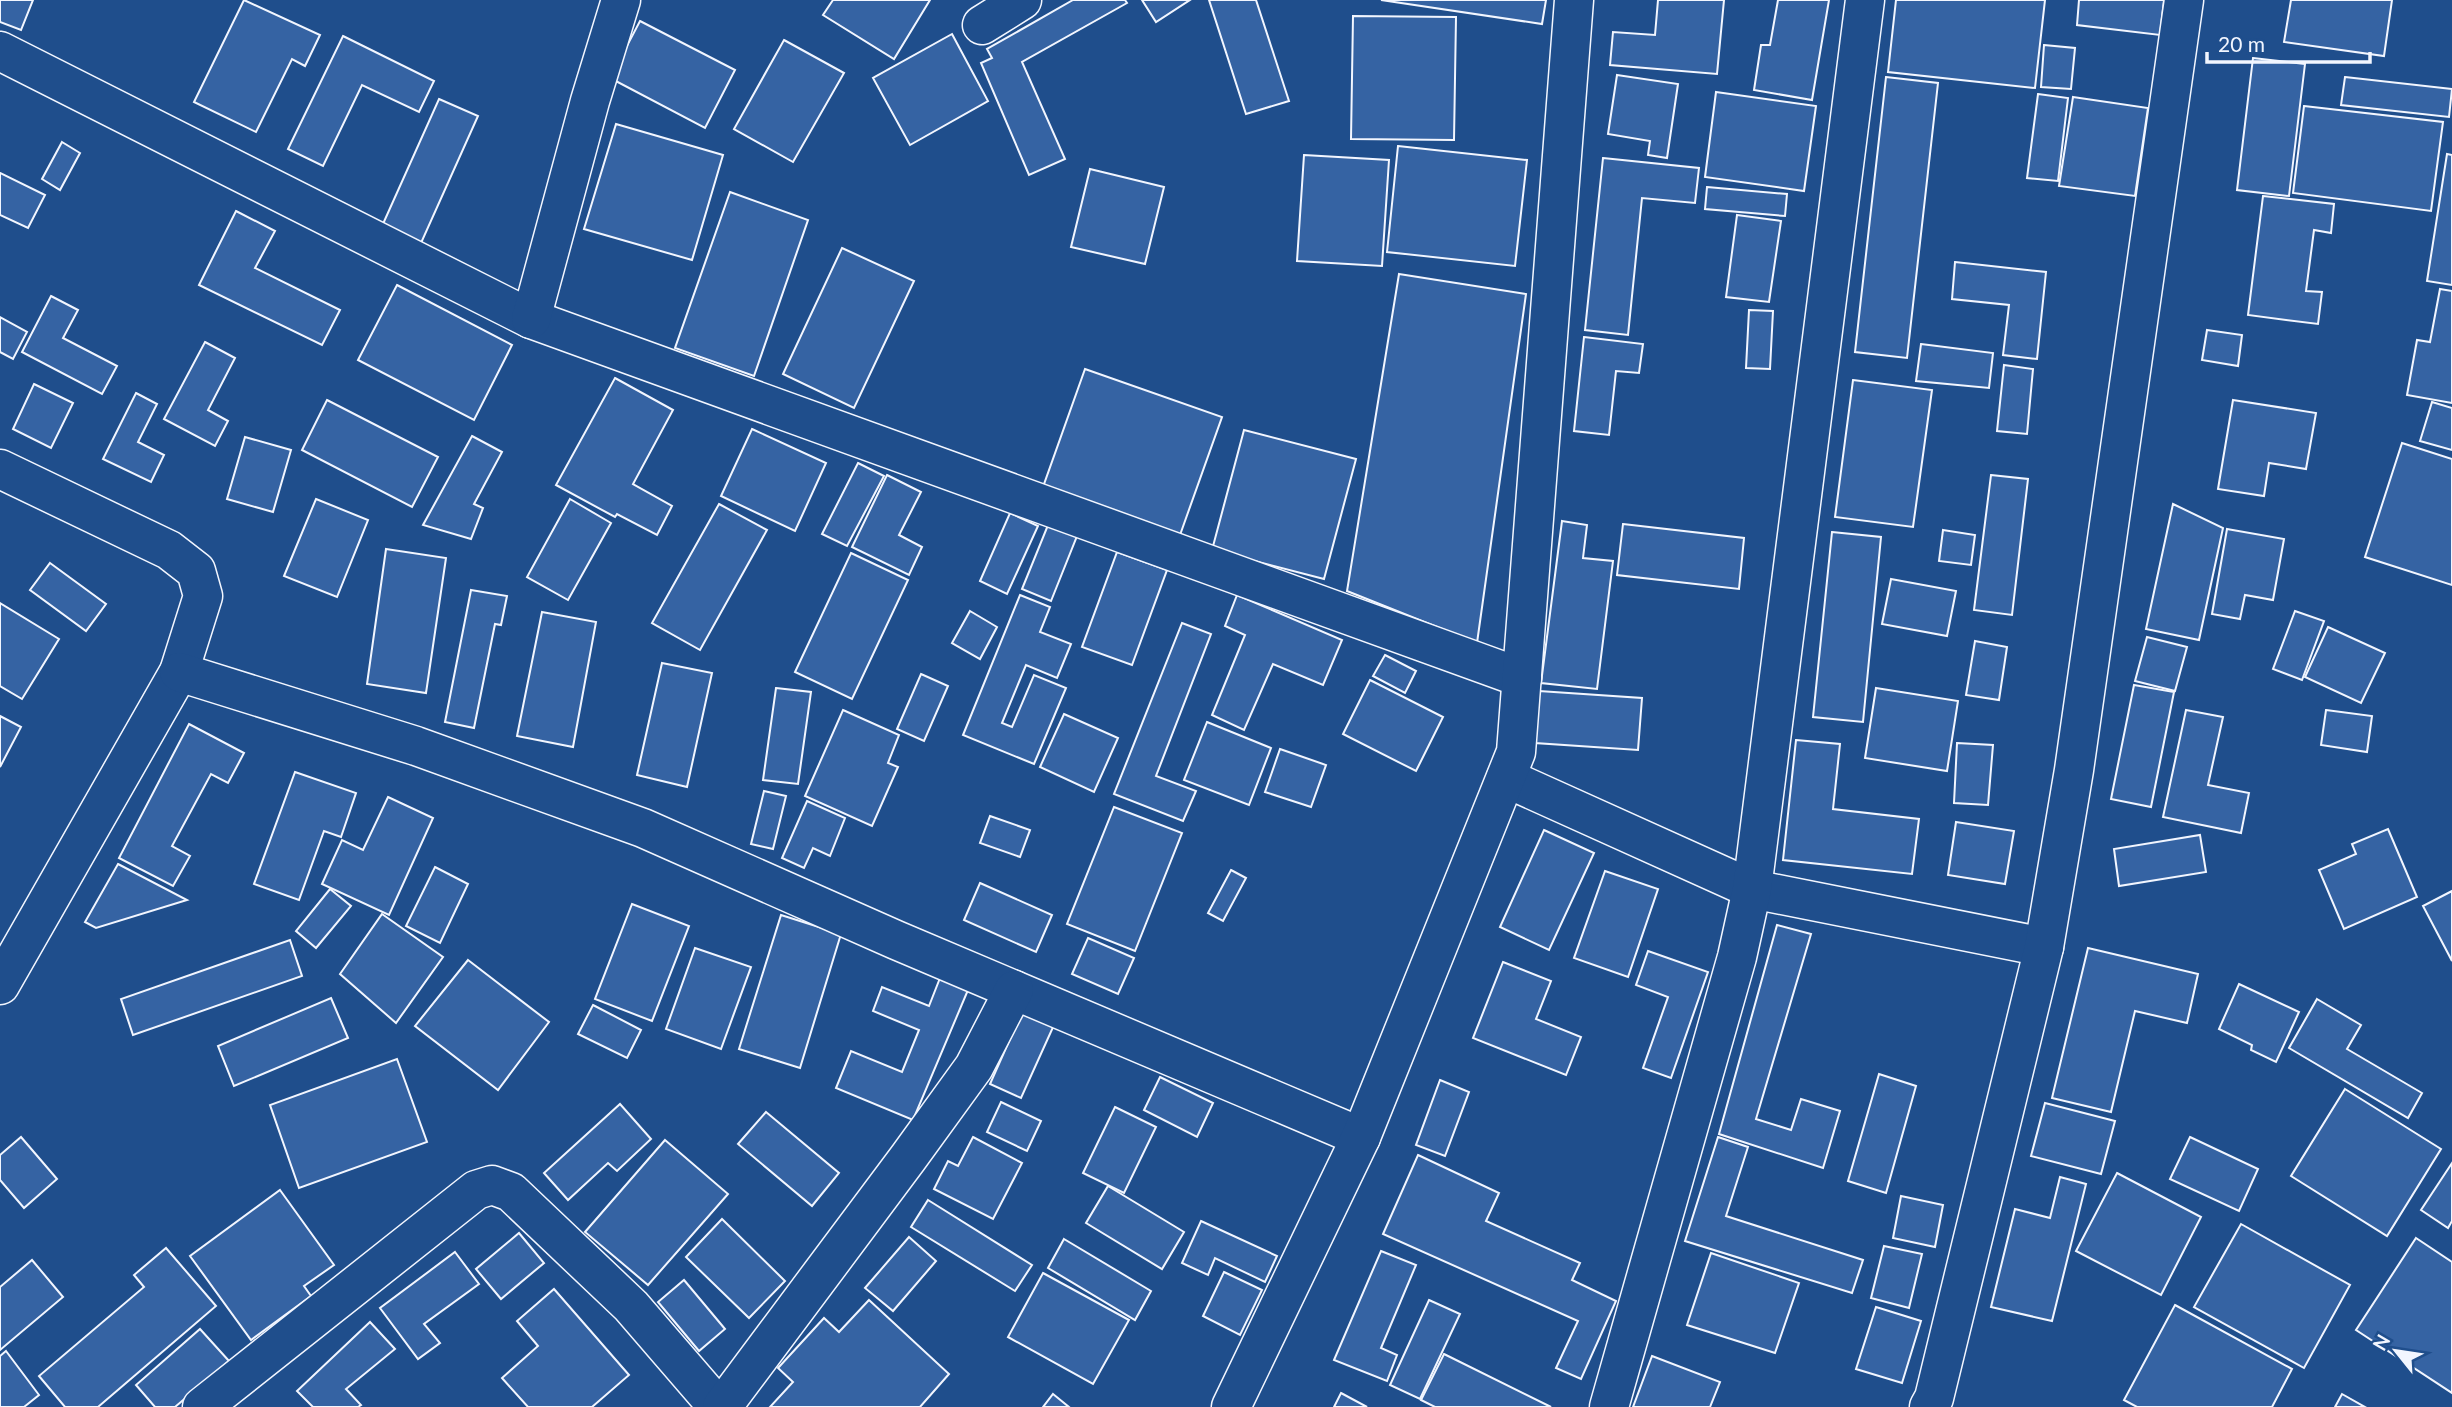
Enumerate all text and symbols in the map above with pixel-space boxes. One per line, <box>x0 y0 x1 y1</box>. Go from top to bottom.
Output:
scale bar <box>2207 21 2370 65</box>
text: 20 m <box>2218 31 2265 56</box>
north arrow <box>2361 1316 2431 1386</box>
text: N <box>2367 1330 2394 1354</box>

